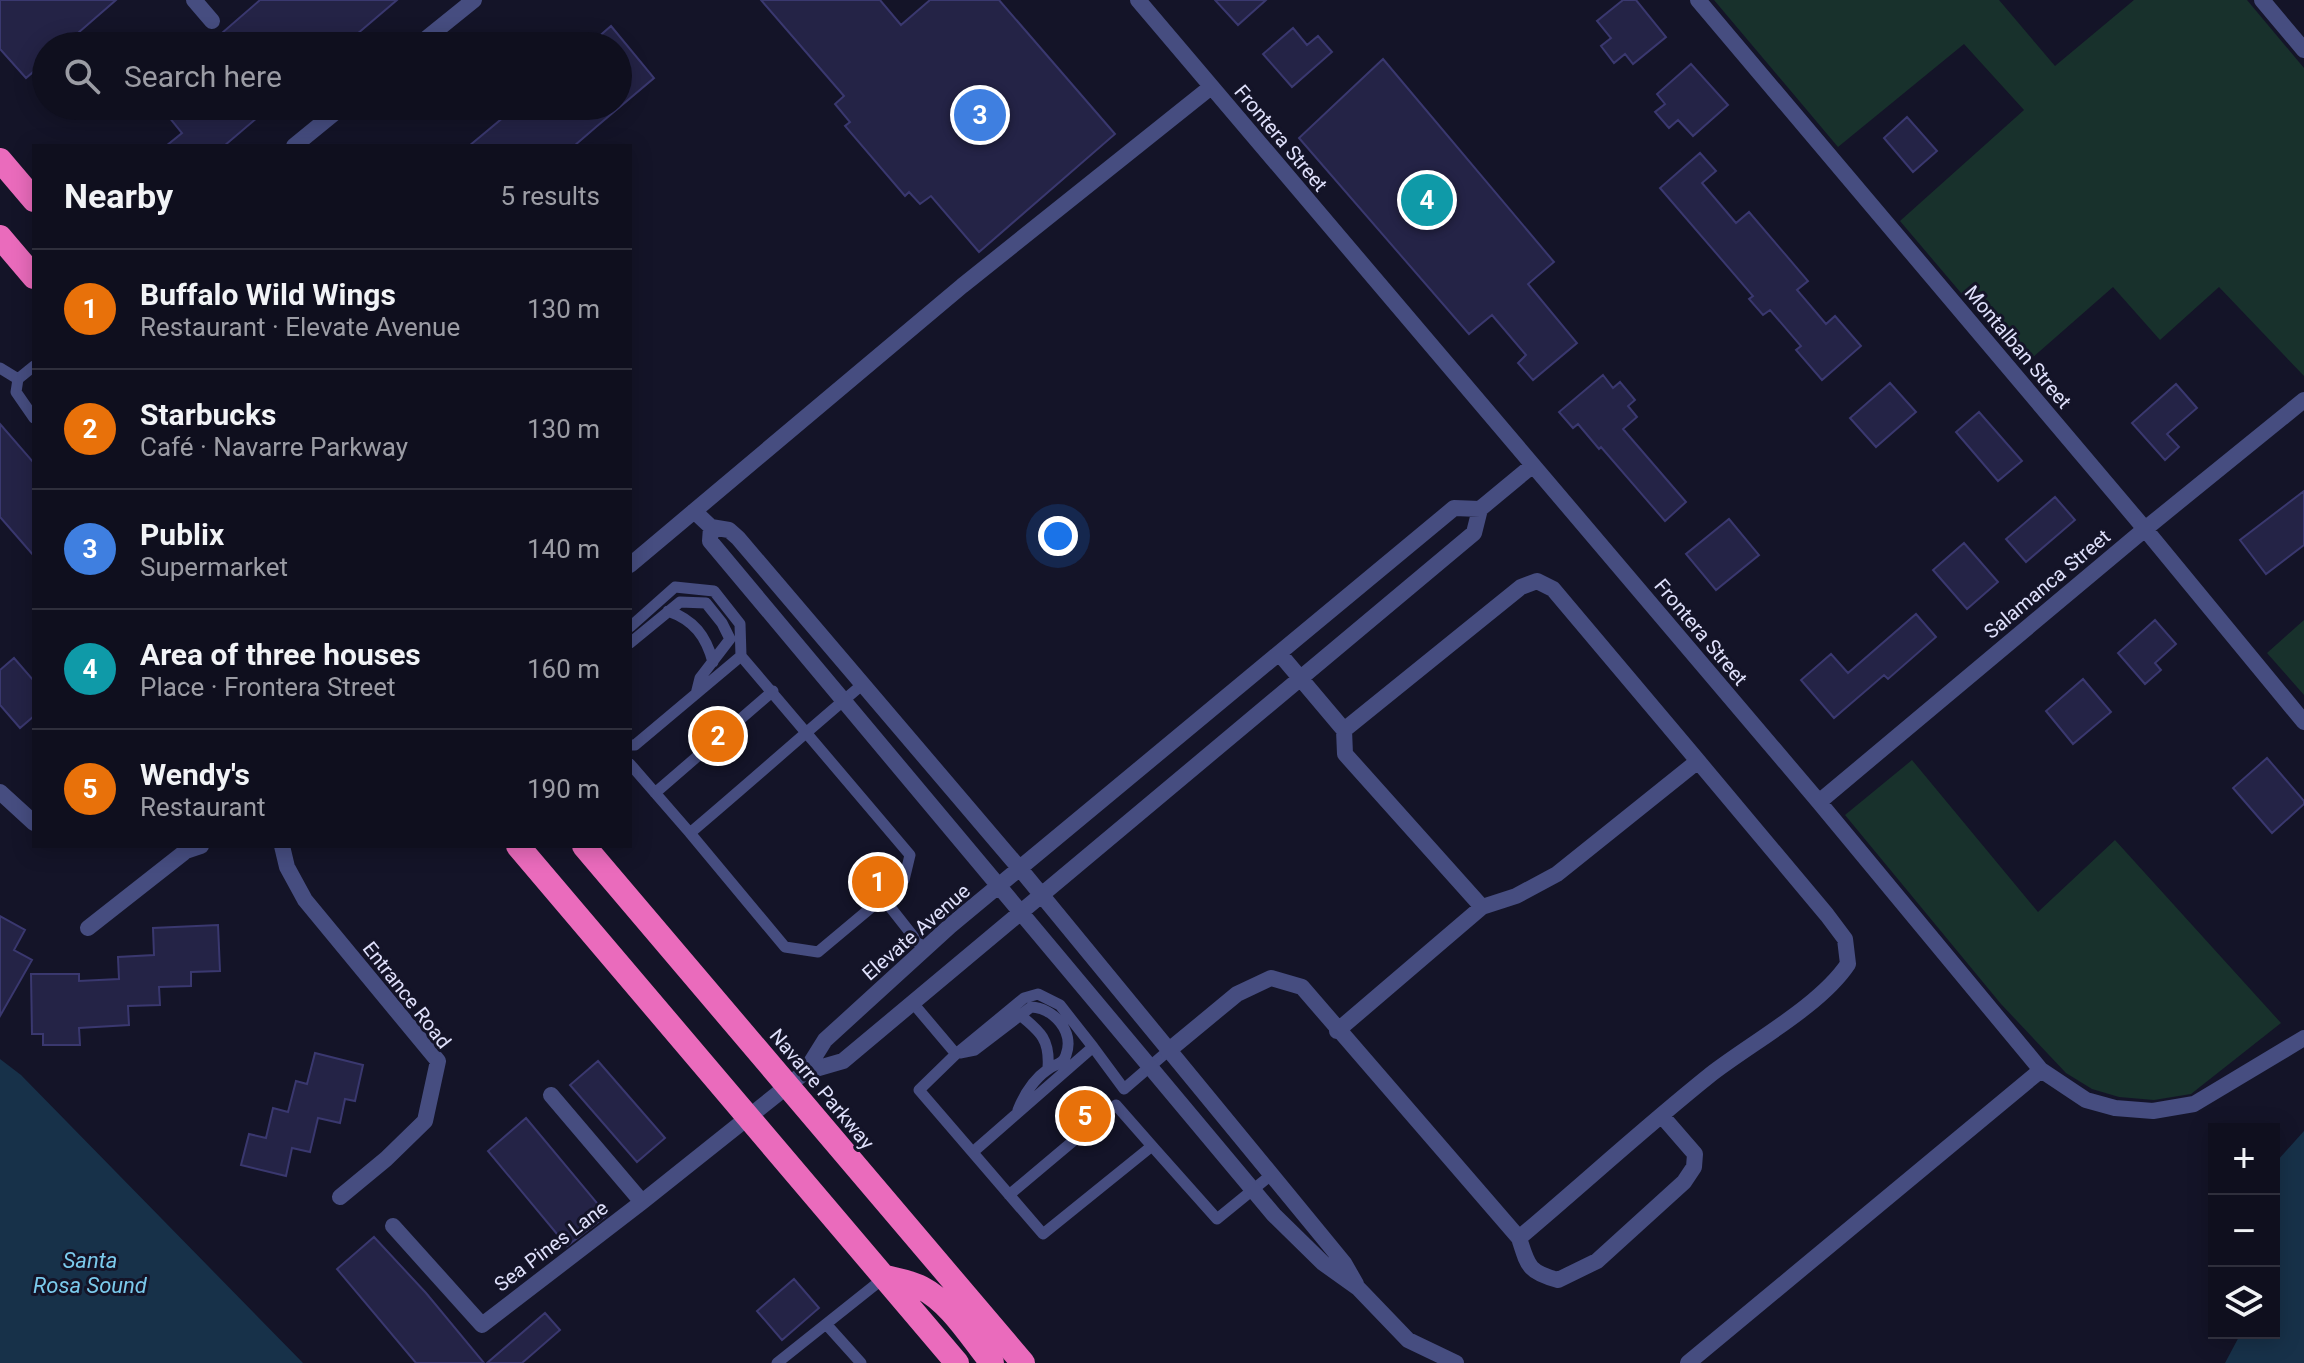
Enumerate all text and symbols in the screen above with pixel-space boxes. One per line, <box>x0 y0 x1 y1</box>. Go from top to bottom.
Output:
search box <box>32 32 632 120</box>
icon: search <box>60 54 104 98</box>
text: Search here <box>124 59 282 94</box>
street label: Frontera Street <box>1229 80 1333 196</box>
pin: 3 <box>954 85 1006 145</box>
pin: 4 <box>1401 170 1453 230</box>
text: Nearby <box>64 176 173 216</box>
text: 5 results <box>501 181 600 211</box>
text: Buffalo Wild Wings <box>140 277 396 312</box>
street label: Montalban Street <box>1960 281 2076 413</box>
text: 1 <box>83 294 97 324</box>
text: 130 m <box>527 294 600 324</box>
text: Restaurant · Elevate Avenue <box>140 312 460 342</box>
text: Starbucks <box>140 397 276 432</box>
text: 2 <box>83 414 97 444</box>
text: 130 m <box>527 414 600 444</box>
text: Café · Navarre Parkway <box>140 432 408 462</box>
your location <box>1038 516 1078 556</box>
text: Publix <box>140 517 224 552</box>
street label: Salamanca Street <box>1979 524 2115 644</box>
text: 3 <box>83 534 97 564</box>
text: 140 m <box>527 534 600 564</box>
text: Supermarket <box>140 552 288 582</box>
street label: Frontera Street <box>1649 574 1753 690</box>
text: Area of three houses <box>140 637 421 672</box>
text: 4 <box>83 654 97 684</box>
text: 160 m <box>527 654 600 684</box>
text: Place · Frontera Street <box>140 672 396 702</box>
pin: 2 <box>692 706 744 766</box>
text: Wendy's <box>140 757 250 792</box>
text: 5 <box>83 774 97 804</box>
text: 190 m <box>527 774 600 804</box>
text: Restaurant <box>140 792 266 822</box>
pin: 1 <box>852 852 904 912</box>
street label: Elevate Avenue <box>857 879 975 985</box>
street label: Entrance Road <box>358 937 456 1053</box>
street label: Navarre Parkway <box>765 1024 880 1155</box>
pin: 5 <box>1059 1086 1111 1146</box>
map controls <box>2208 1123 2280 1339</box>
button: + <box>2208 1123 2280 1195</box>
street label: Sea Pines Lane <box>489 1195 613 1297</box>
button: − <box>2208 1195 2280 1267</box>
water label: Santa Rosa Sound <box>33 1248 148 1298</box>
button: layers <box>2208 1267 2280 1339</box>

